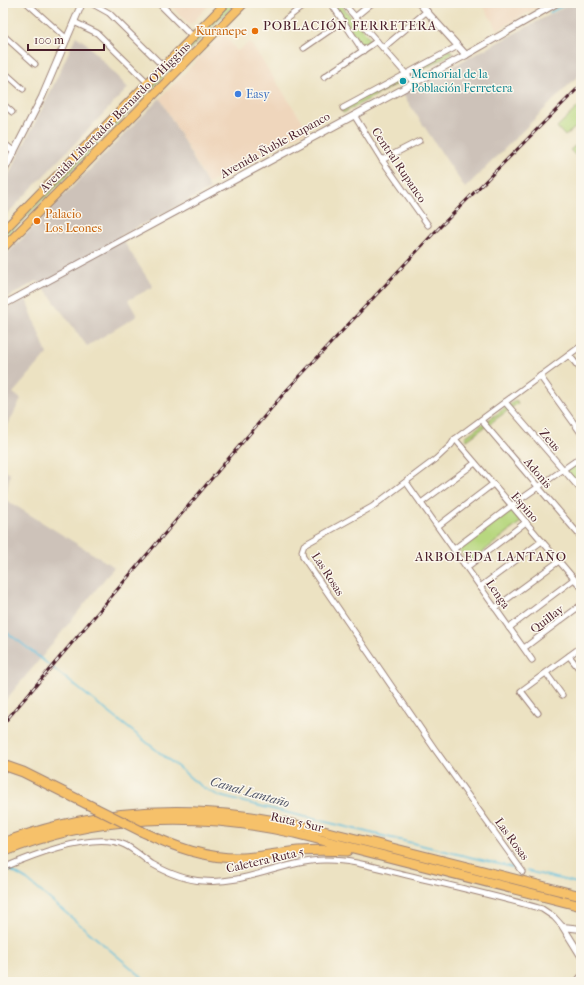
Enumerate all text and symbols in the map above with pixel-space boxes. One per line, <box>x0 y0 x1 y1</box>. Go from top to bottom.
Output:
district label: POBLACIÓN FERRETERA <box>263 18 437 33</box>
place label: Kuranepe <box>196 24 247 38</box>
scale bar <box>28 26 104 52</box>
marker: Kuranepe <box>250 26 260 36</box>
text: 100 m <box>34 33 64 47</box>
street label: Avenida Libertador Bernardo O'Higgins <box>36 39 193 196</box>
place label: Memorial de la Población Ferretera <box>411 67 513 95</box>
marker: Memorial de la Población Ferretera <box>398 76 408 86</box>
place label: Easy <box>246 87 270 101</box>
marker: Easy <box>233 89 243 99</box>
street label: Avenida Ñuble Rupanco <box>217 109 332 182</box>
street label: Central Rupanco <box>369 125 429 205</box>
place label: Palacio Los Leones <box>45 207 102 235</box>
marker: Palacio Los Leones <box>32 216 42 226</box>
street label: Zeus <box>536 426 564 455</box>
street label: Adonis <box>521 454 555 491</box>
street label: Espino <box>508 489 542 525</box>
district label: ARBOLEDA LANTAÑO <box>414 549 567 564</box>
street label: Las Rosas <box>309 550 347 599</box>
street label: Lenga <box>483 577 513 612</box>
street label: Quillay <box>528 602 567 636</box>
water label: Canal Lantaño <box>209 774 292 811</box>
street label: Ruta 5 Sur <box>269 809 325 835</box>
street label: Las Rosas <box>492 815 532 863</box>
street label: Caletera Ruta 5 <box>225 844 305 876</box>

